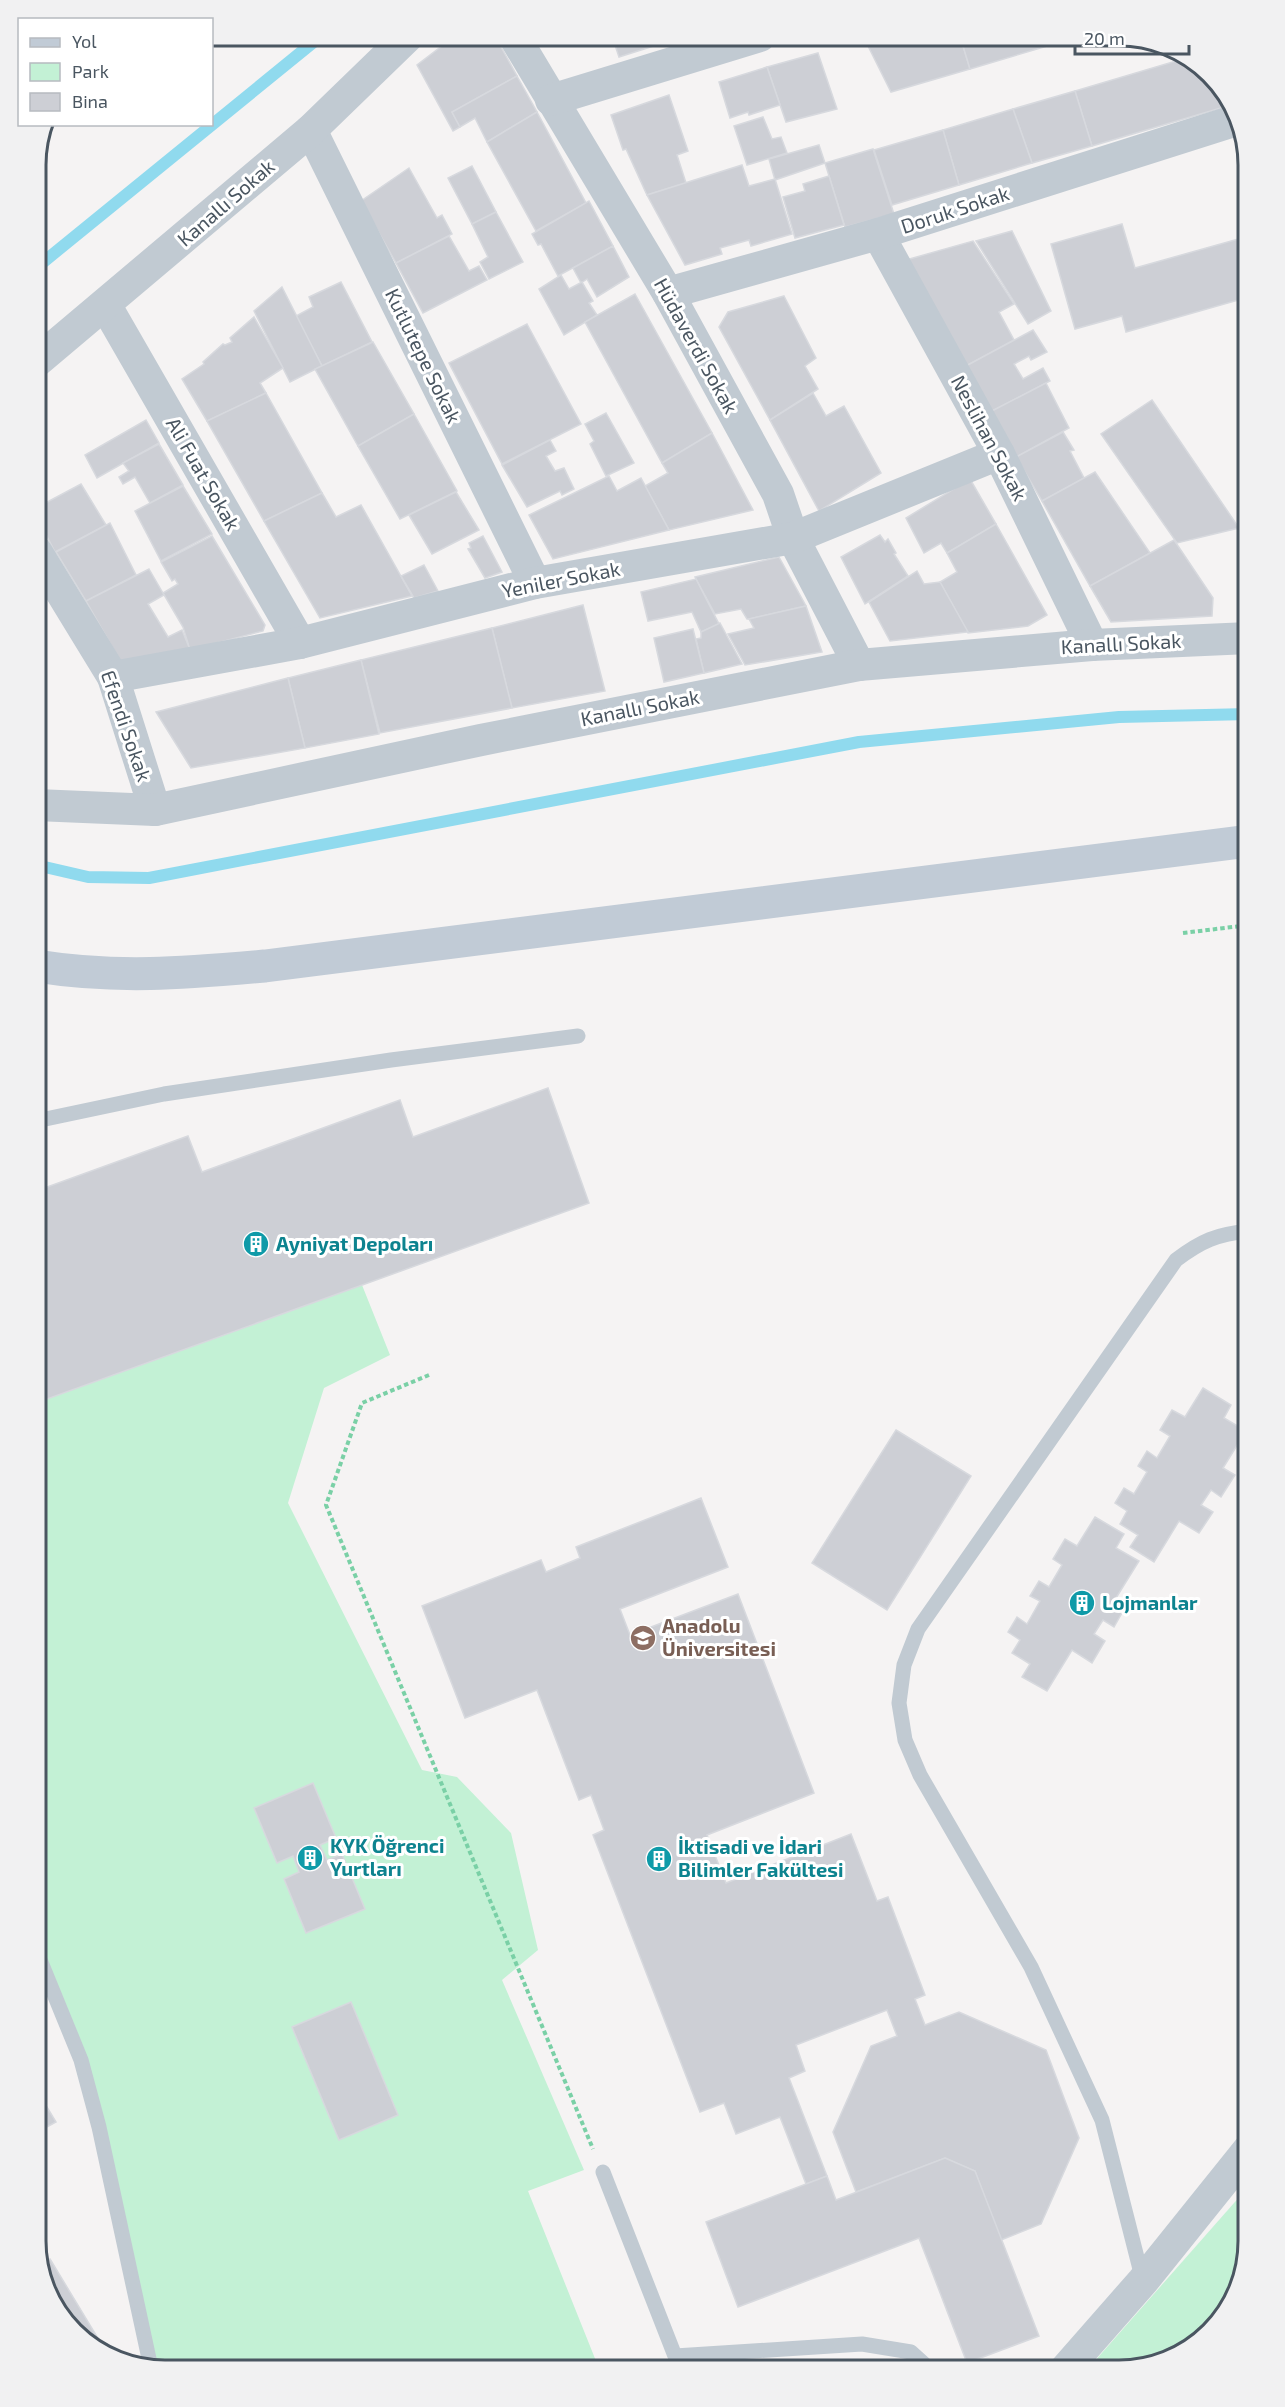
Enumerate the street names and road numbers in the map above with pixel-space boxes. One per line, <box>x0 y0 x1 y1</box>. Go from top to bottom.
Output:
street label: Kanallı Sokak <box>172 154 279 251</box>
street label: Doruk Sokak <box>898 180 1012 238</box>
street label: Hüdaverdi Sokak <box>650 274 744 417</box>
street label: Kutlutepe Sokak <box>381 284 467 427</box>
street label: Neslihan Sokak <box>947 371 1033 504</box>
street label: Ali Fuat Sokak <box>162 413 246 534</box>
street label: Yeniler Sokak <box>500 556 622 602</box>
street label: Kanallı Sokak <box>1060 628 1182 658</box>
street label: Efendi Sokak <box>97 667 157 784</box>
street label: Kanallı Sokak <box>578 684 701 730</box>

